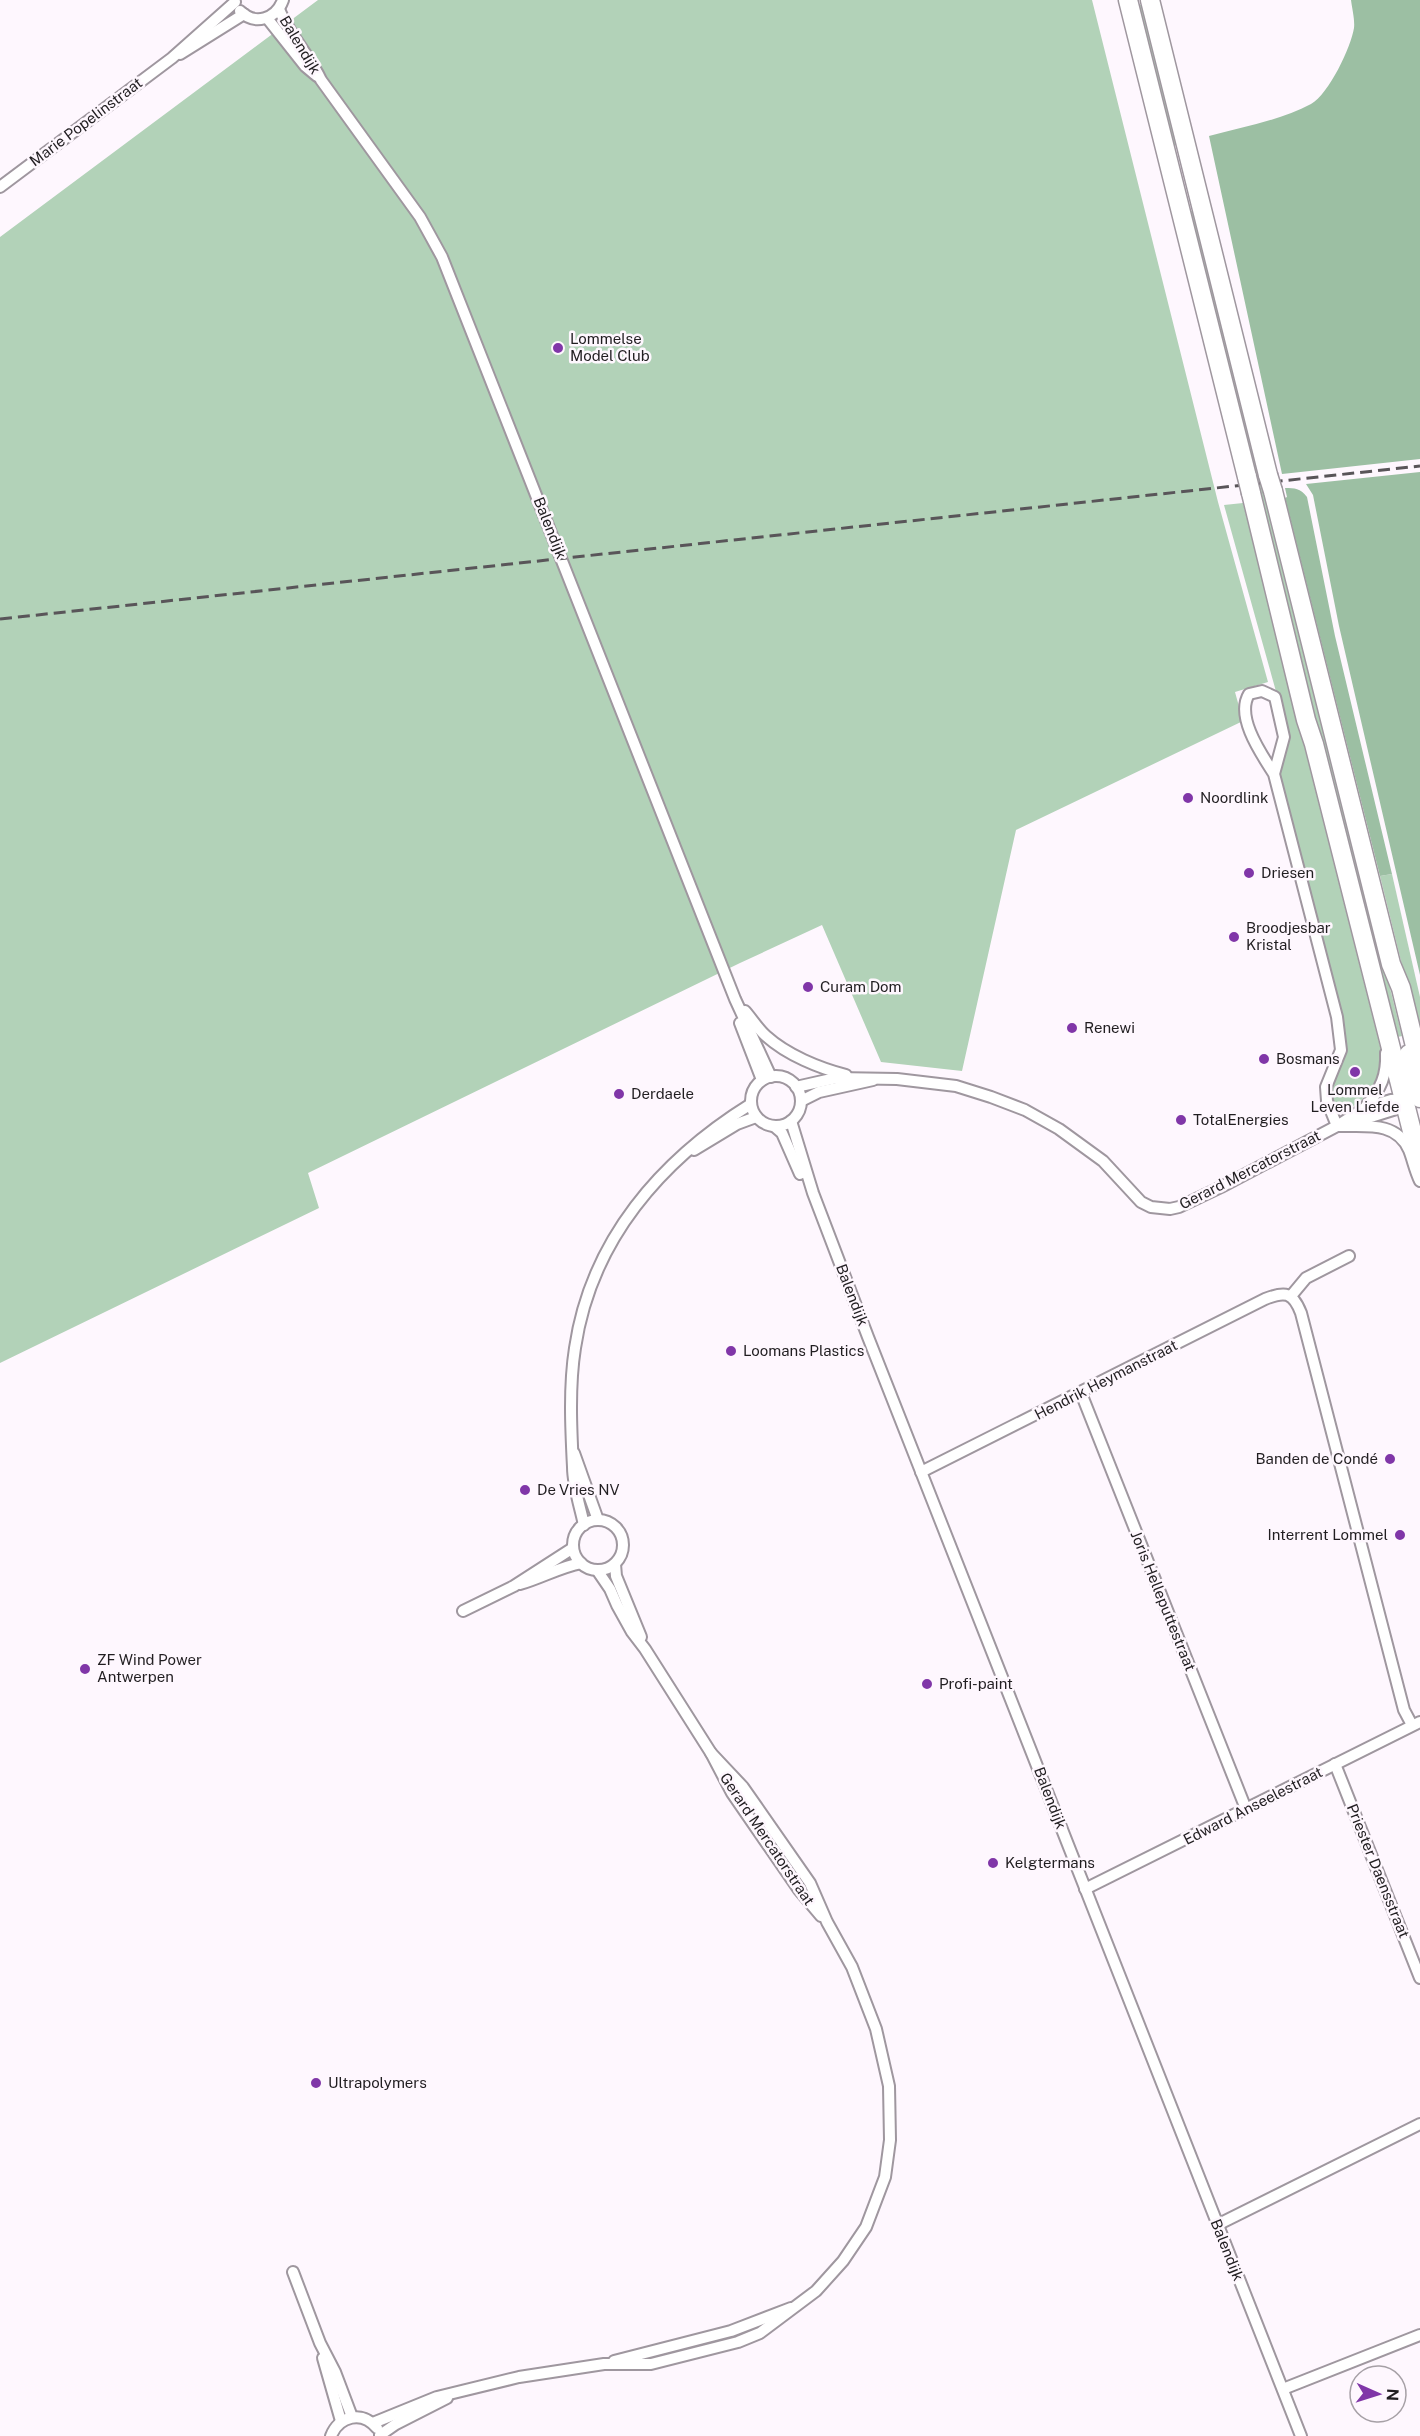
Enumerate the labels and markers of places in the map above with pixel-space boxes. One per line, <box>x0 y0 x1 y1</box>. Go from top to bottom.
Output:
place label: Lommelse Model Club <box>570 330 650 364</box>
marker: Lommelse Model Club <box>551 341 565 355</box>
place label: Noordlink <box>1200 789 1268 806</box>
marker: Noordlink <box>1181 791 1195 805</box>
place label: Driesen <box>1261 864 1314 881</box>
marker: Driesen <box>1242 866 1256 880</box>
place label: Broodjesbar Kristal <box>1246 919 1331 953</box>
marker: Broodjesbar Kristal <box>1227 930 1241 944</box>
place label: Curam Dom <box>820 978 902 995</box>
marker: Curam Dom <box>801 980 815 994</box>
place label: Renewi <box>1084 1019 1135 1036</box>
marker: Renewi <box>1065 1021 1079 1035</box>
place label: Bosmans <box>1276 1050 1340 1067</box>
marker: Bosmans <box>1257 1052 1271 1066</box>
marker: Lommel Leven Liefde <box>1348 1065 1362 1079</box>
place label: Lommel Leven Liefde <box>1311 1081 1399 1115</box>
place label: Derdaele <box>631 1085 694 1102</box>
marker: Derdaele <box>612 1087 626 1101</box>
place label: TotalEnergies <box>1193 1111 1289 1128</box>
marker: TotalEnergies <box>1174 1113 1188 1127</box>
place label: Loomans Plastics <box>743 1342 864 1359</box>
marker: Loomans Plastics <box>724 1344 738 1358</box>
place label: Banden de Condé <box>1256 1450 1378 1467</box>
marker: Banden de Condé <box>1383 1452 1397 1466</box>
place label: De Vries NV <box>537 1481 620 1498</box>
marker: De Vries NV <box>518 1483 532 1497</box>
place label: Interrent Lommel <box>1268 1526 1388 1543</box>
marker: Interrent Lommel <box>1393 1528 1407 1542</box>
place label: ZF Wind Power Antwerpen <box>97 1651 202 1685</box>
marker: ZF Wind Power Antwerpen <box>78 1662 92 1676</box>
place label: Profi-paint <box>939 1675 1013 1692</box>
marker: Profi-paint <box>920 1677 934 1691</box>
place label: Kelgtermans <box>1005 1854 1095 1871</box>
marker: Kelgtermans <box>986 1856 1000 1870</box>
place label: Ultrapolymers <box>328 2074 427 2091</box>
marker: Ultrapolymers <box>309 2076 323 2090</box>

